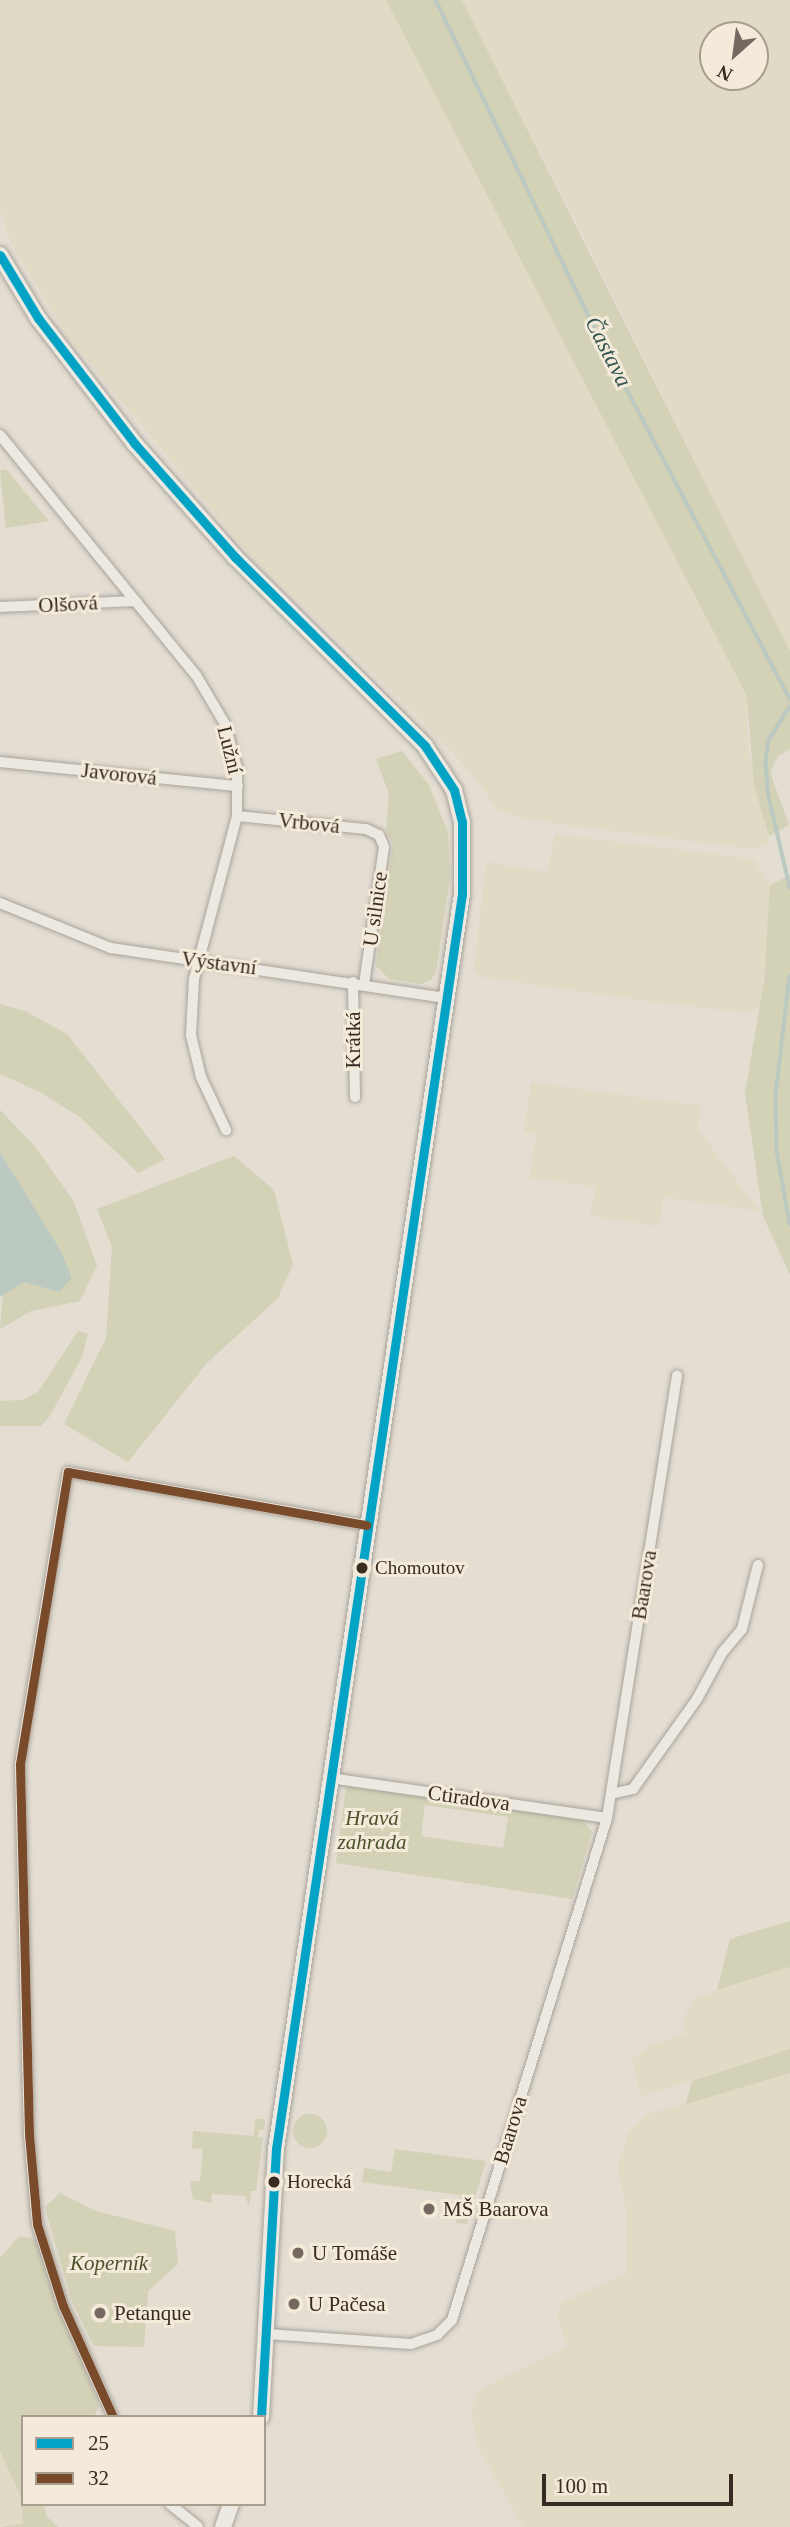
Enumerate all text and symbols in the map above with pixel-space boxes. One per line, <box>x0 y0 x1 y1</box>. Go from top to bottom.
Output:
north arrow <box>699 21 769 91</box>
text: N <box>714 61 736 86</box>
water label: Častava <box>579 312 637 392</box>
street label: Olšová <box>38 590 98 618</box>
street label: Lužní <box>212 723 248 777</box>
street label: Javorová <box>80 758 158 790</box>
street label: Vrbová <box>277 807 341 839</box>
street label: U silnice <box>357 870 393 948</box>
street label: Výstavní <box>180 946 258 980</box>
street label: Krátká <box>340 1011 366 1069</box>
street label: Baarova <box>626 1548 662 1622</box>
place label: Chomoutov <box>375 1557 465 1579</box>
marker: Chomoutov <box>355 1561 369 1575</box>
street label: Ctiradova <box>426 1780 512 1816</box>
park label: Hravá zahrada <box>338 1805 406 1855</box>
street label: Baarova <box>488 2093 532 2167</box>
place label: Horecká <box>287 2171 351 2193</box>
marker: Horecká <box>267 2175 281 2189</box>
place label: MŠ Baarova <box>443 2196 549 2222</box>
marker: MŠ Baarova <box>421 2201 437 2217</box>
place label: U Tomáše <box>312 2240 397 2266</box>
marker: U Tomáše <box>290 2245 306 2261</box>
park label: Koperník <box>70 2250 148 2276</box>
place label: U Pačesa <box>308 2291 386 2317</box>
marker: U Pačesa <box>286 2296 302 2312</box>
place label: Petanque <box>114 2300 191 2326</box>
marker: Petanque <box>92 2305 108 2321</box>
legend <box>21 2415 266 2506</box>
text: 25 <box>88 2431 109 2455</box>
scale bar <box>545 2460 736 2504</box>
text: 32 <box>88 2466 109 2490</box>
text: 100 m <box>555 2474 608 2498</box>

